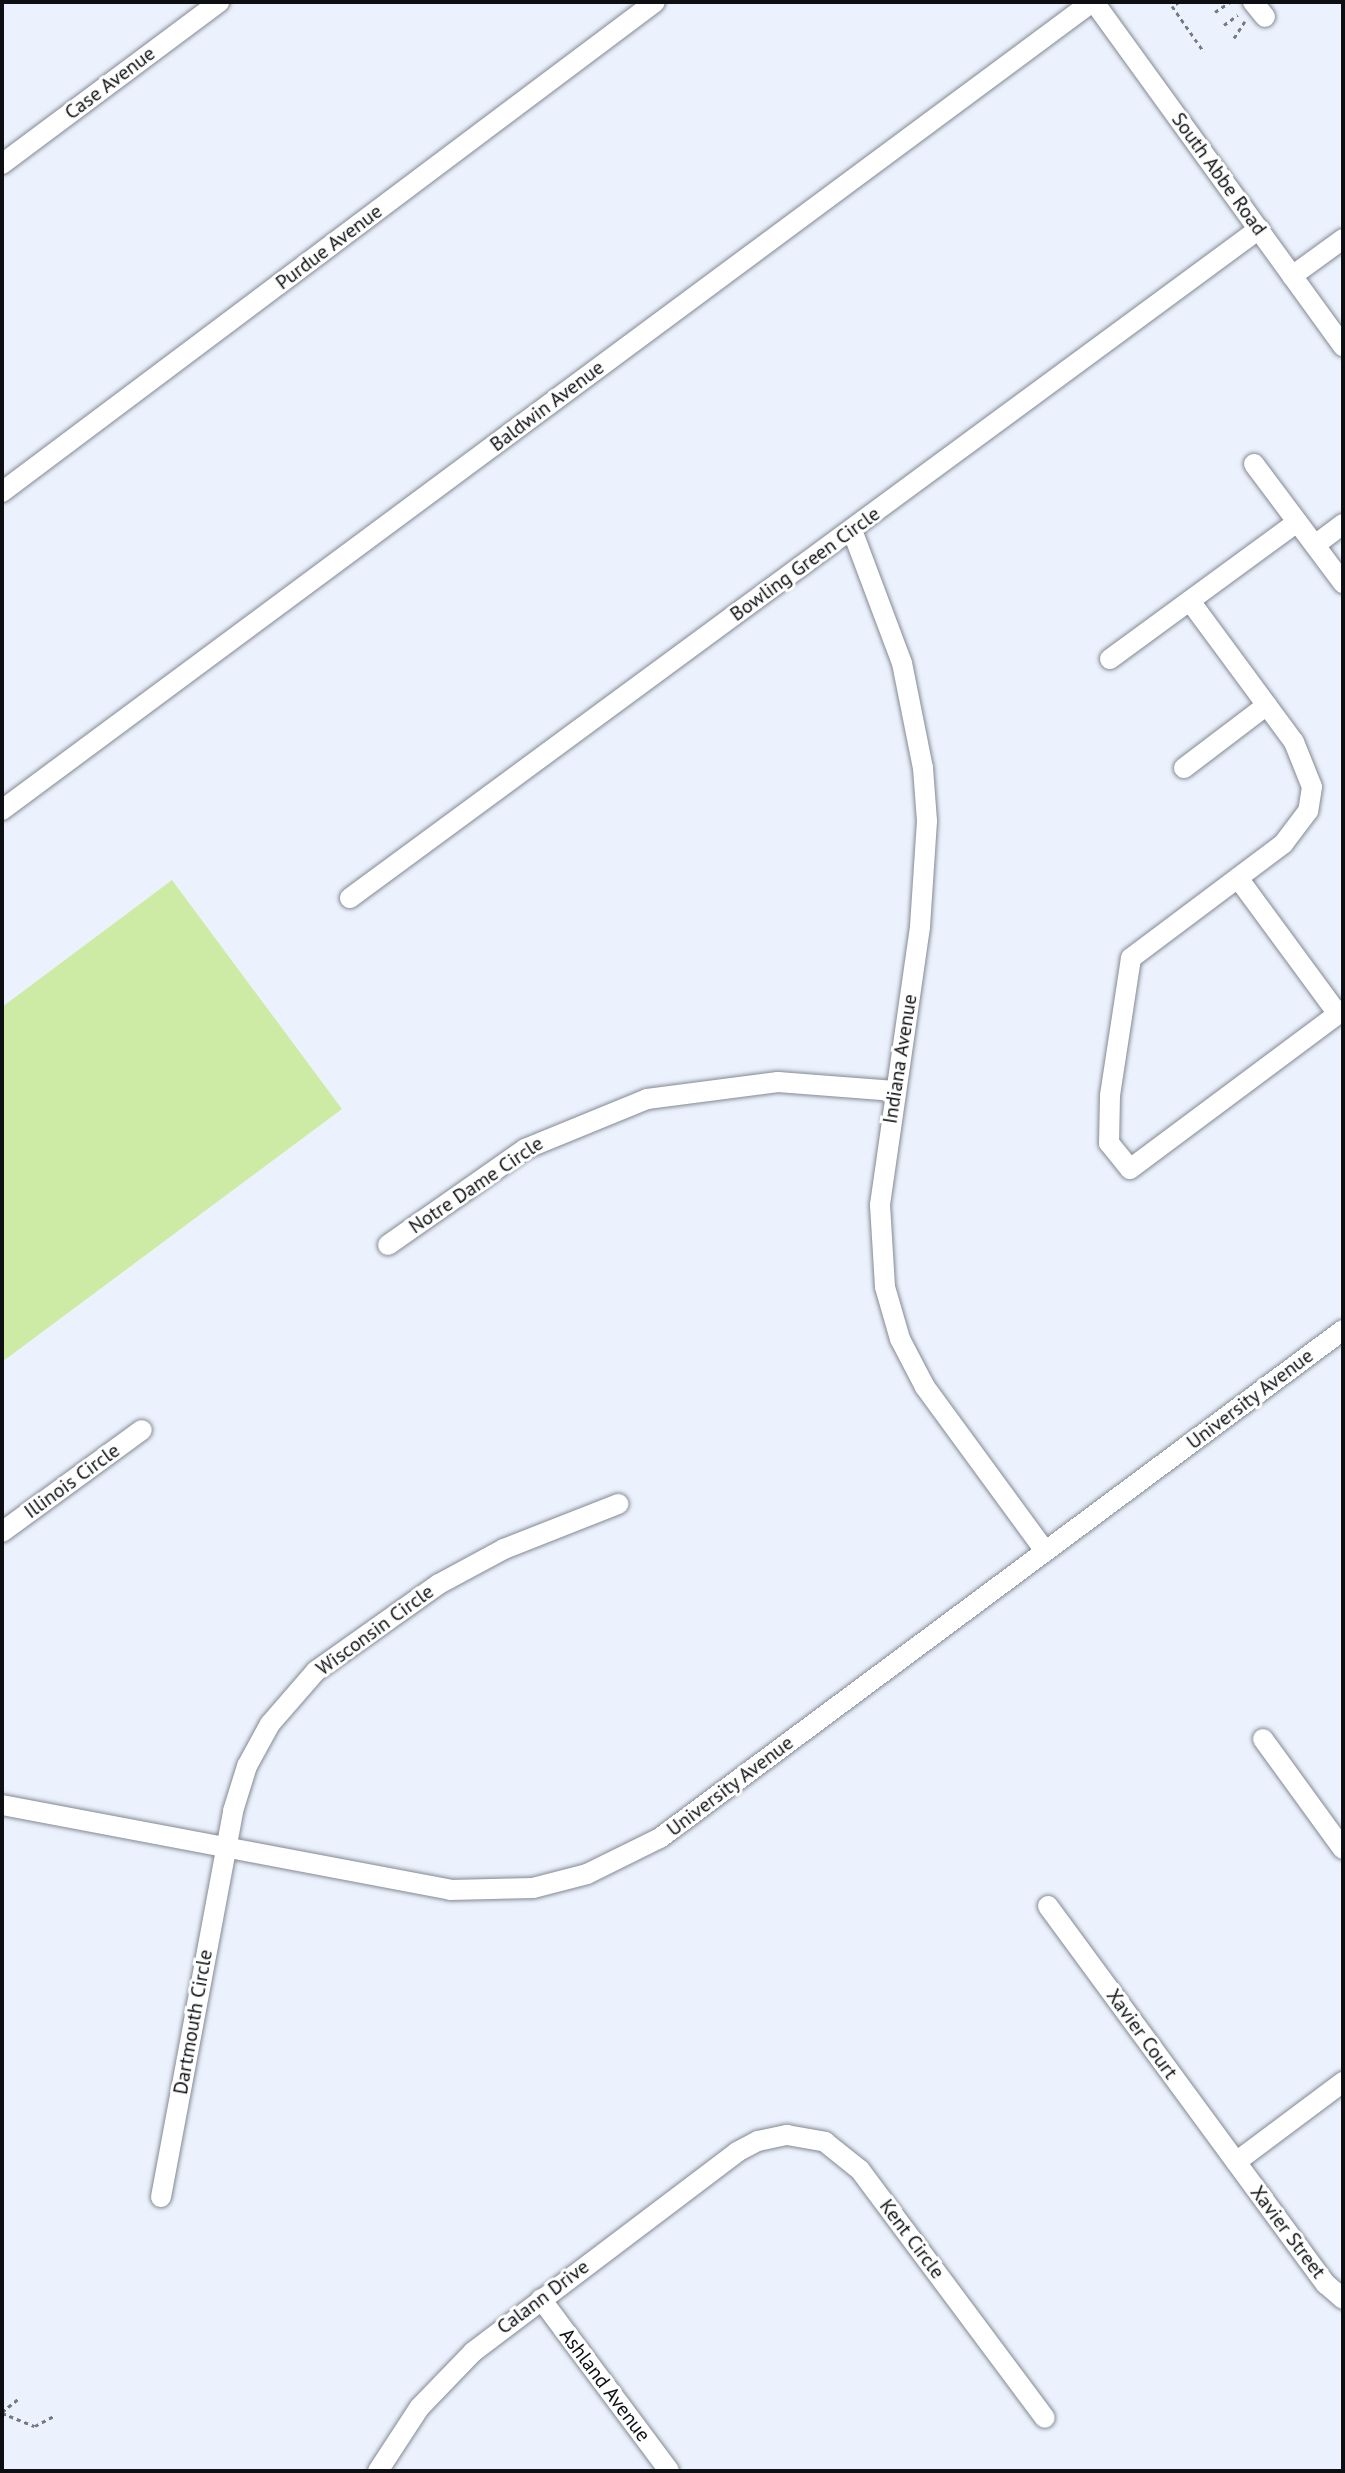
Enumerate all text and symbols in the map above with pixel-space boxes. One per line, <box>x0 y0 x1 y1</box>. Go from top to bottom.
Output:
street label: Case Avenue <box>60 41 160 125</box>
street label: South Abbe Road <box>1166 108 1272 240</box>
street label: Purdue Avenue <box>271 199 387 295</box>
street label: Baldwin Avenue <box>485 355 609 457</box>
street label: Bowling Green Circle <box>725 502 885 626</box>
street label: Indiana Avenue <box>878 992 922 1126</box>
street label: Notre Dame Circle <box>404 1131 548 1239</box>
street label: University Avenue <box>1182 1343 1318 1455</box>
street label: Illinois Circle <box>20 1438 124 1524</box>
street label: Wisconsin Circle <box>312 1579 438 1681</box>
street label: University Avenue <box>662 1730 798 1842</box>
street label: Dartmouth Circle <box>168 1948 218 2096</box>
street label: Xavier Court <box>1101 1984 1183 2084</box>
street label: Xavier Street <box>1245 2181 1331 2283</box>
street label: Kent Circle <box>874 2195 950 2283</box>
street label: Calann Drive <box>492 2255 594 2339</box>
street label: Ashland Avenue <box>554 2323 656 2447</box>

